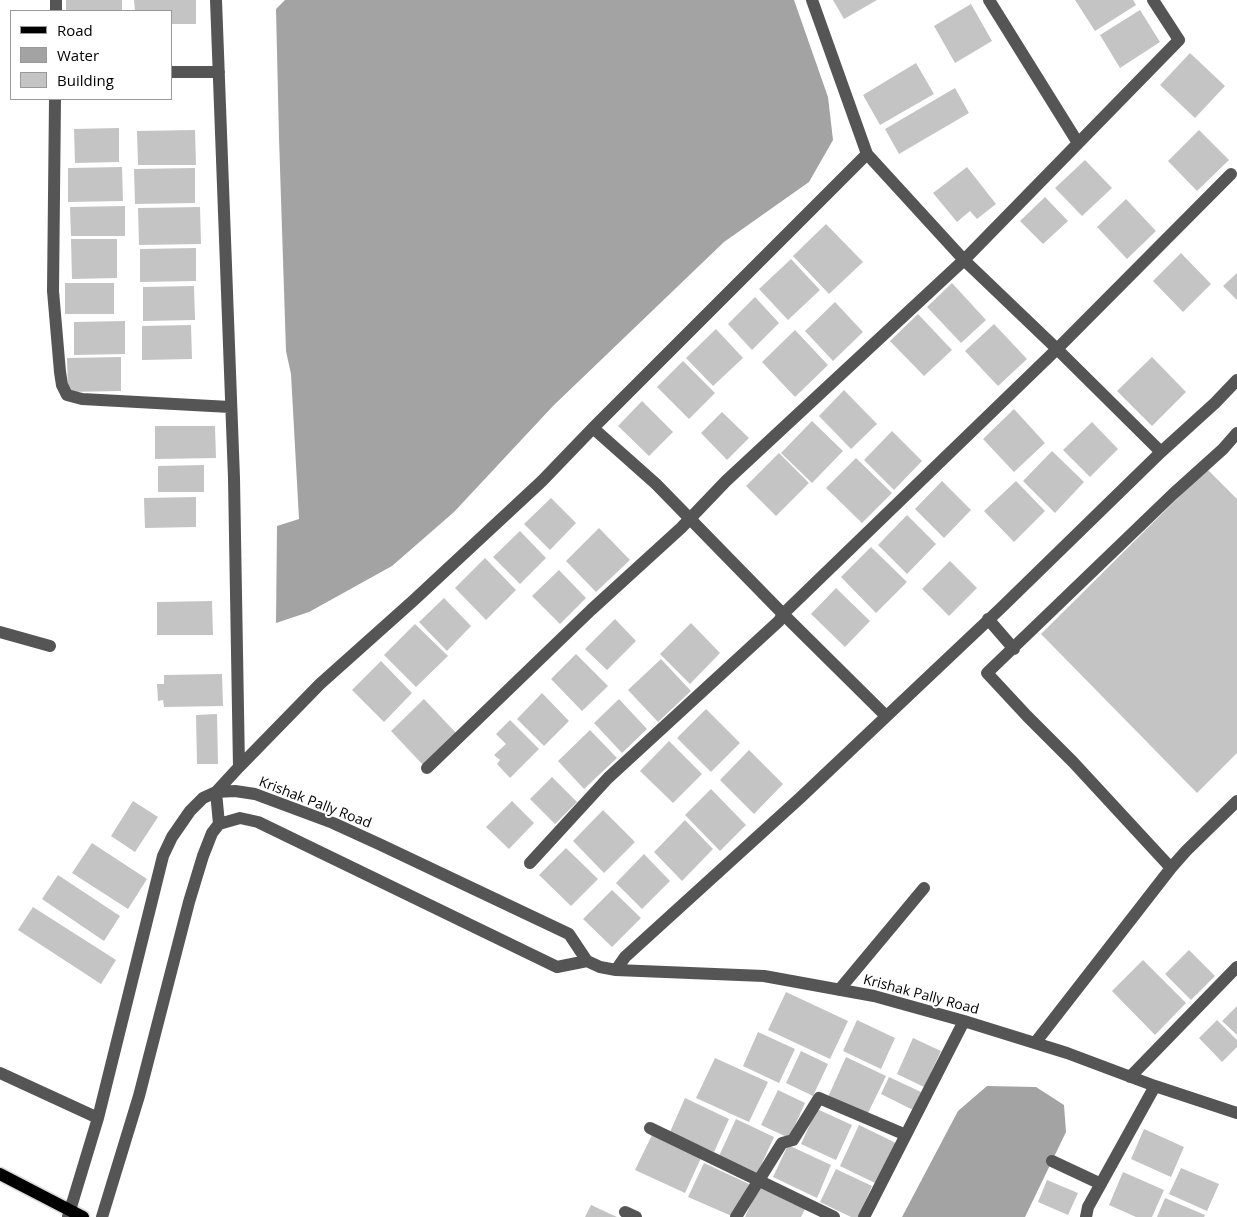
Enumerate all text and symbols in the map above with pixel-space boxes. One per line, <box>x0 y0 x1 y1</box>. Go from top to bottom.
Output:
legend <box>10 10 172 100</box>
text: Road <box>57 20 93 40</box>
text: Water <box>57 45 99 65</box>
text: Building <box>57 70 114 90</box>
street label: Krishak Pally Road <box>256 774 374 832</box>
street label: Krishak Pally Road <box>861 971 981 1019</box>

